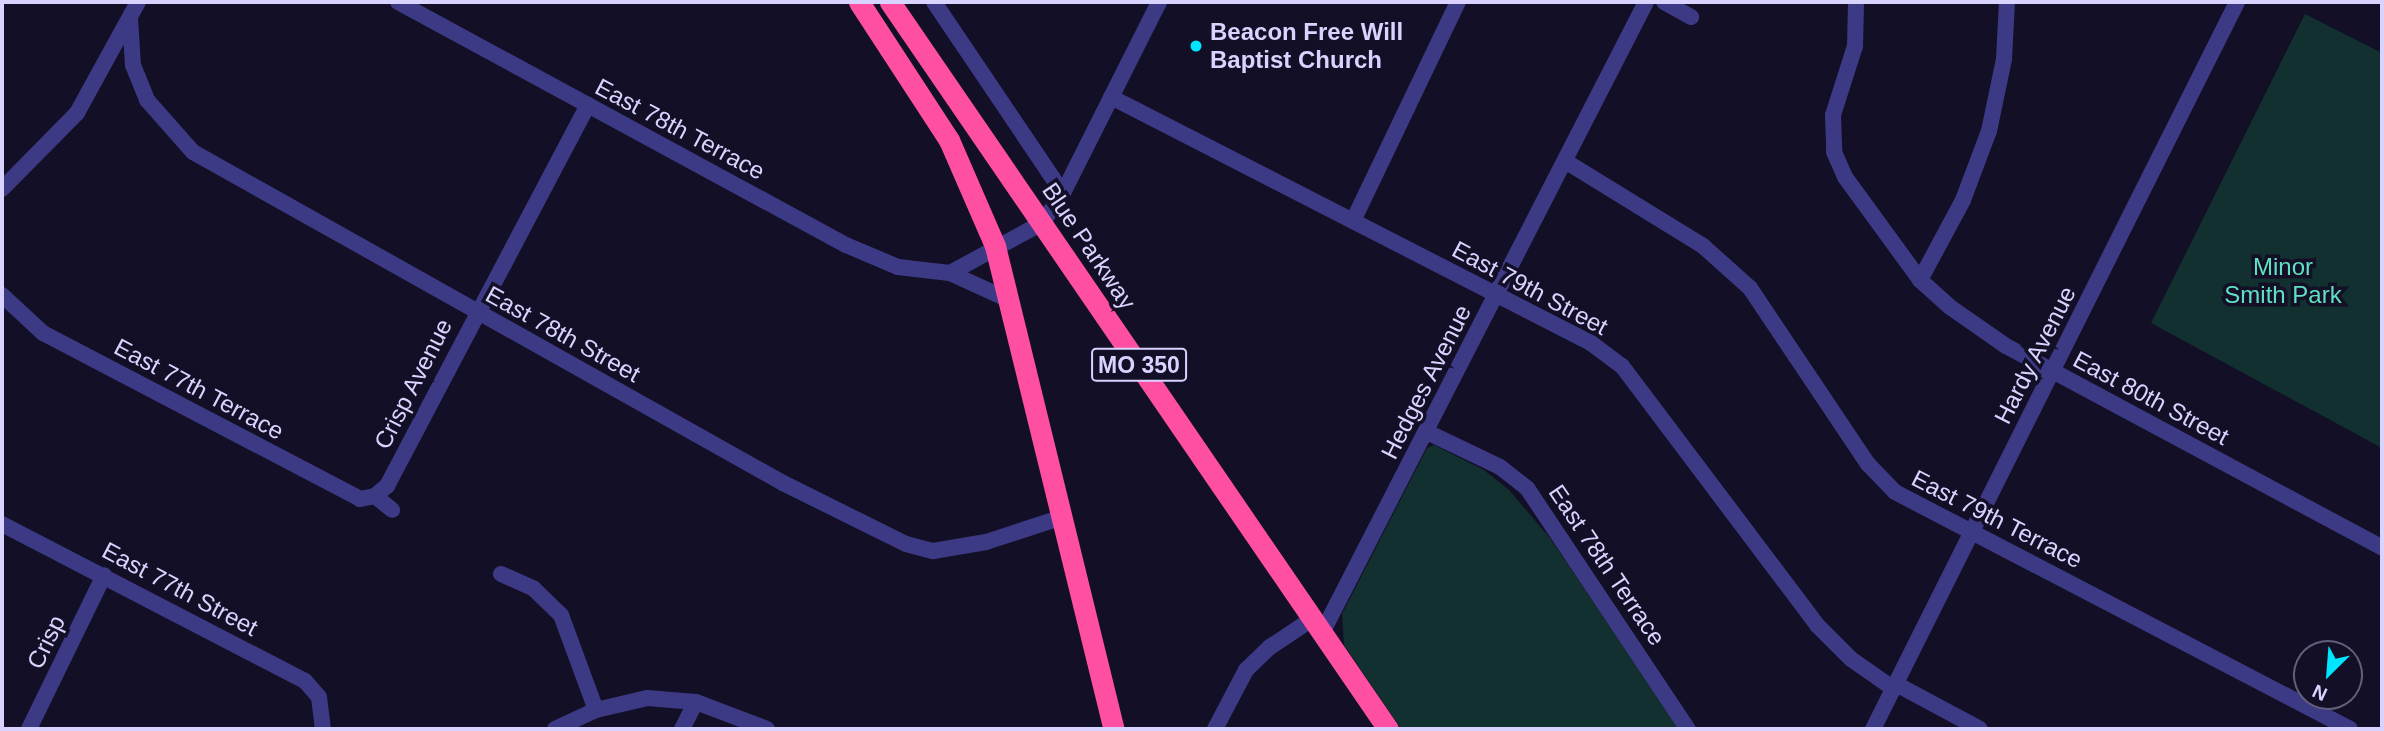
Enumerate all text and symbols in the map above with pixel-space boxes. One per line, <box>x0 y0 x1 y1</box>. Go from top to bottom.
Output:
place label: Beacon Free Will Baptist Church <box>1210 18 1403 74</box>
marker: Beacon Free Will Baptist Church <box>1188 38 1204 54</box>
street label: East 78th Terrace <box>590 72 770 186</box>
street label: Blue Parkway <box>1036 177 1142 315</box>
street label: East 79th Street <box>1447 235 1613 341</box>
park label: Minor Smith Park <box>2224 253 2342 309</box>
street label: East 78th Street <box>481 280 645 388</box>
street label: Hardy Avenue <box>1988 281 2082 429</box>
street label: Hedges Avenue <box>1374 300 1478 464</box>
street label: Crisp Avenue <box>368 313 458 455</box>
street label: East 77th Terrace <box>109 332 289 446</box>
street label: East 80th Street <box>2068 345 2234 451</box>
road number: MO 350 <box>1090 346 1188 384</box>
street label: East 79th Terrace <box>1907 463 2087 575</box>
street label: East 78th Terrace <box>1542 479 1672 651</box>
street label: East 77th Street <box>97 536 263 642</box>
street label: Crisp <box>21 611 71 673</box>
north arrow <box>2293 640 2363 710</box>
text: N <box>2309 680 2330 705</box>

